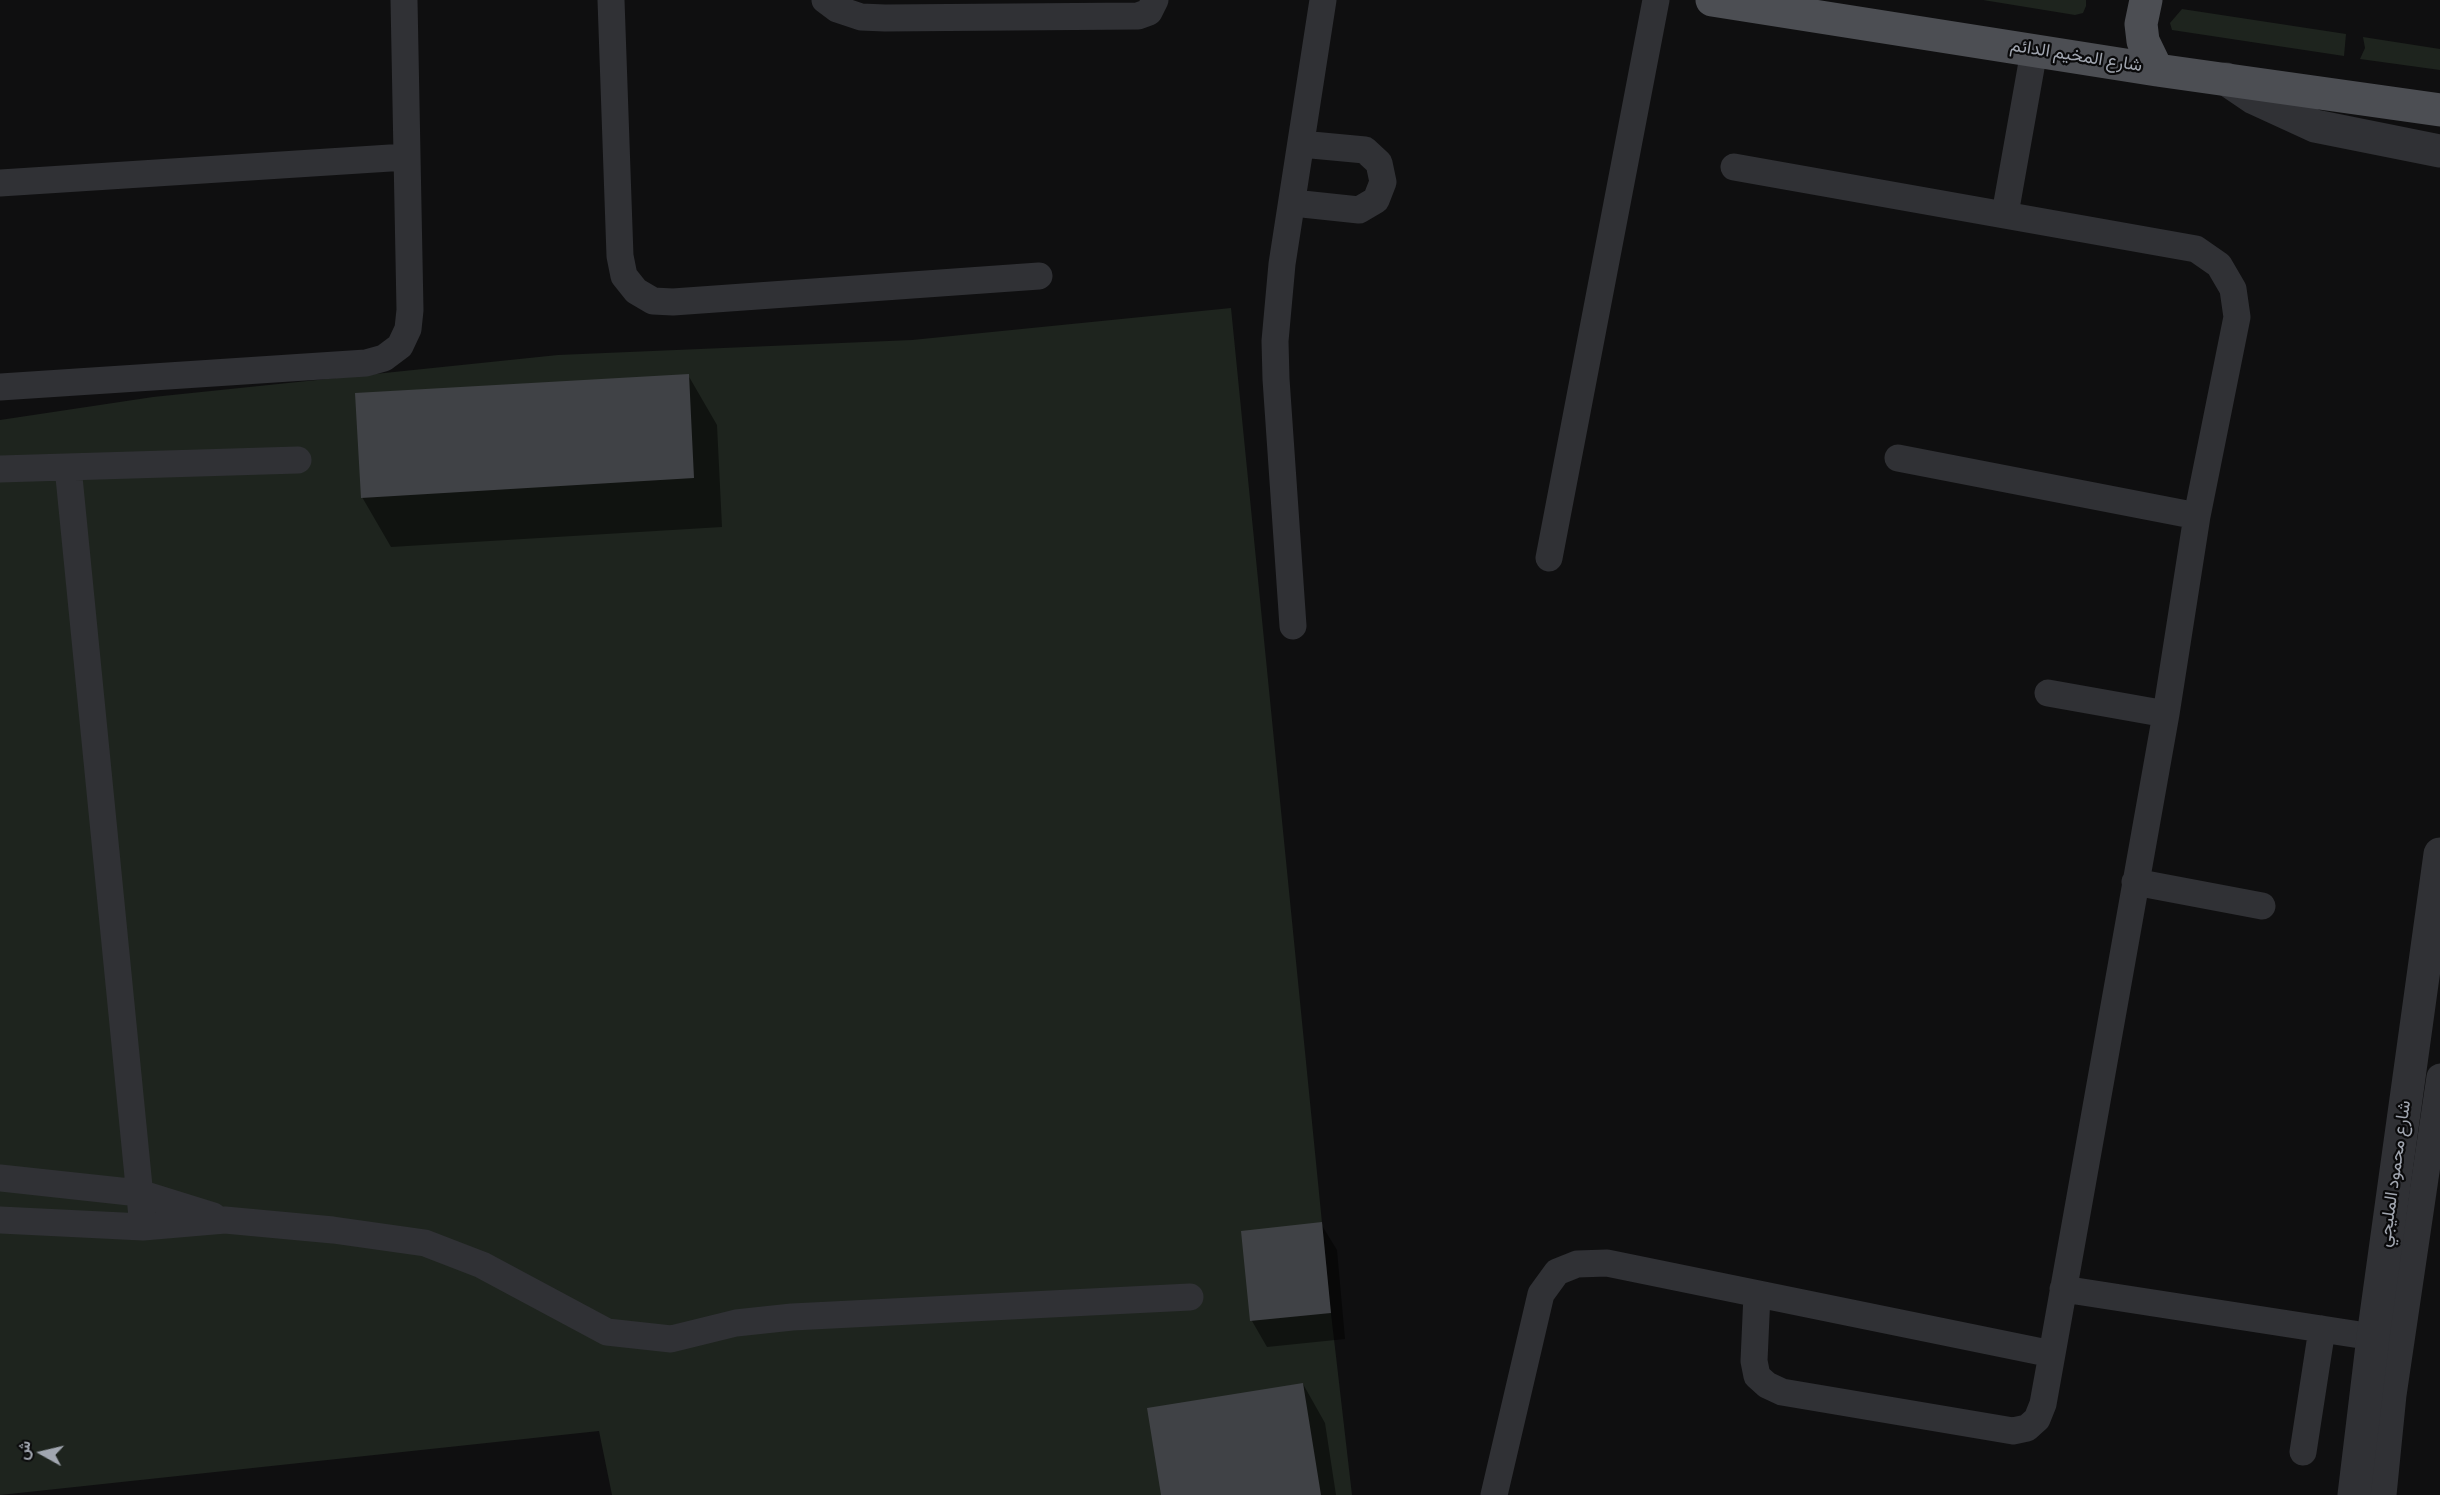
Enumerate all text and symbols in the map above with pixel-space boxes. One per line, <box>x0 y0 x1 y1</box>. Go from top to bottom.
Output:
street label: شارع المخيم الدائم <box>2008 36 2144 78</box>
street label: شارع محمود المليجي <box>2375 1099 2417 1249</box>
north arrow <box>12 1423 72 1483</box>
text: ش <box>12 1439 36 1462</box>

